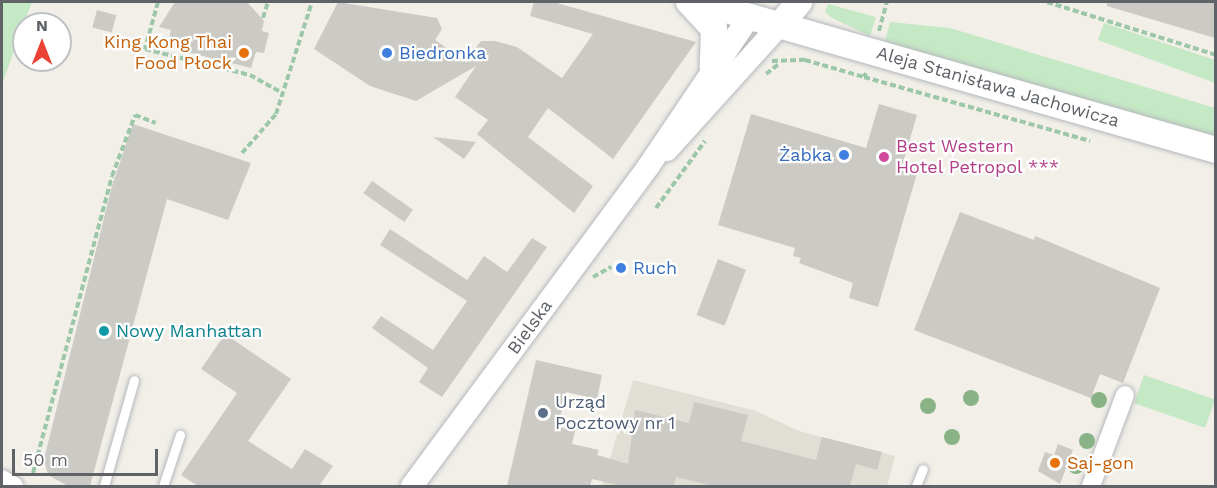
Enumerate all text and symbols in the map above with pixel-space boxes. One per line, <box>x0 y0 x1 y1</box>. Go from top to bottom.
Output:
north arrow <box>12 12 72 72</box>
text: N <box>36 16 48 35</box>
place label: King Kong Thai Food Płock <box>103 32 232 74</box>
place label: Biedronka <box>399 42 486 64</box>
street label: Aleja Stanisława Jachowicza <box>873 42 1123 132</box>
marker: King Kong Thai Food Płock <box>237 46 251 60</box>
marker: Biedronka <box>380 46 394 60</box>
place label: Best Western Hotel Petropol *** <box>896 136 1060 178</box>
place label: Żabka <box>779 144 832 166</box>
marker: Żabka <box>837 148 851 162</box>
marker: Best Western Hotel Petropol *** <box>877 150 891 164</box>
place label: Ruch <box>633 257 677 279</box>
marker: Ruch <box>614 261 628 275</box>
street label: Bielska <box>503 296 557 358</box>
place label: Nowy Manhattan <box>116 320 263 342</box>
marker: Nowy Manhattan <box>97 324 111 338</box>
place label: Urząd Pocztowy nr 1 <box>555 392 676 434</box>
marker: Urząd Pocztowy nr 1 <box>536 406 550 420</box>
scale bar <box>15 437 160 475</box>
text: 50 m <box>23 449 68 470</box>
place label: Saj-gon <box>1067 452 1134 474</box>
marker: Saj-gon <box>1048 456 1062 470</box>

